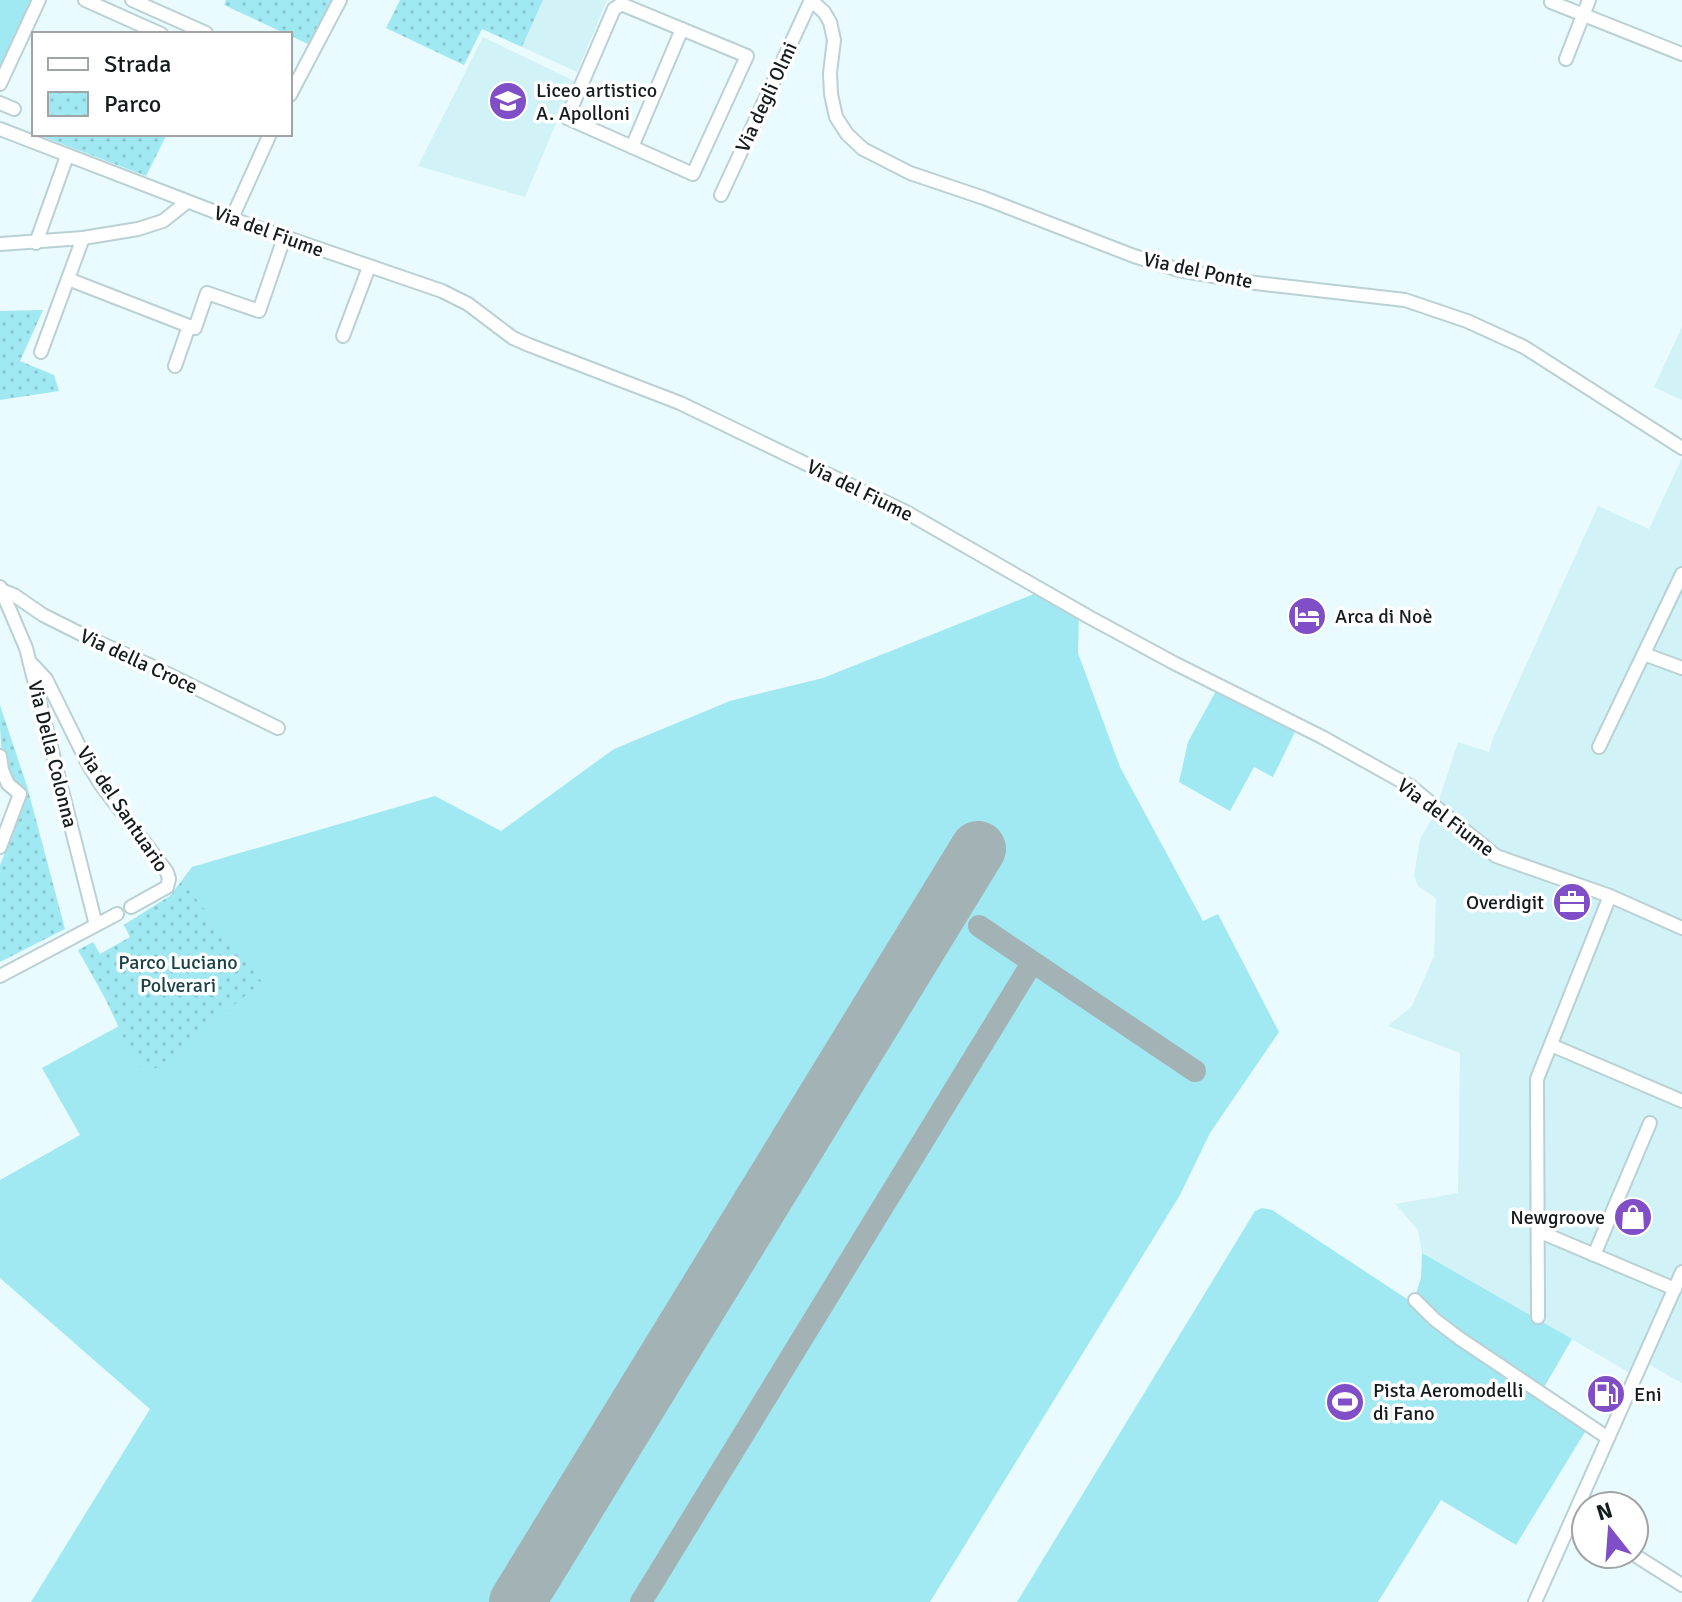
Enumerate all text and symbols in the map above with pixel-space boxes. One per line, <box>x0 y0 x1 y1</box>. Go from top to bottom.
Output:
legend <box>32 32 292 136</box>
street label: Via degli Olmi <box>730 38 803 156</box>
text: Strada <box>104 49 171 79</box>
place label: Liceo artistico A. Apolloni <box>536 78 657 126</box>
school or university icon: Liceo artistico A. Apolloni <box>487 80 529 122</box>
text: Parco <box>104 89 161 119</box>
street label: Via del Fiume <box>210 200 327 263</box>
street label: Via del Ponte <box>1141 247 1255 294</box>
street label: Via del Fiume <box>803 454 917 527</box>
hotel icon: Arca di Noè <box>1286 595 1328 637</box>
place label: Arca di Noè <box>1335 604 1433 629</box>
street label: Via della Croce <box>76 623 202 700</box>
street label: Via Della Colonna <box>22 678 83 830</box>
street label: Via del Santuario <box>71 742 174 877</box>
street label: Via del Fiume <box>1392 773 1499 862</box>
office icon: Overdigit <box>1551 881 1593 923</box>
place label: Overdigit <box>1466 890 1544 915</box>
park label: Parco Luciano Polverari <box>118 950 238 998</box>
shop icon: Newgroove <box>1612 1196 1654 1238</box>
place label: Newgroove <box>1510 1205 1605 1230</box>
fuel station icon: Eni <box>1585 1373 1627 1415</box>
place label: Pista Aeromodelli di Fano <box>1373 1378 1523 1426</box>
sports icon: Pista Aeromodelli di Fano <box>1324 1381 1366 1423</box>
place label: Eni <box>1634 1382 1662 1407</box>
north arrow <box>1570 1490 1650 1570</box>
text: N <box>1593 1496 1616 1527</box>

